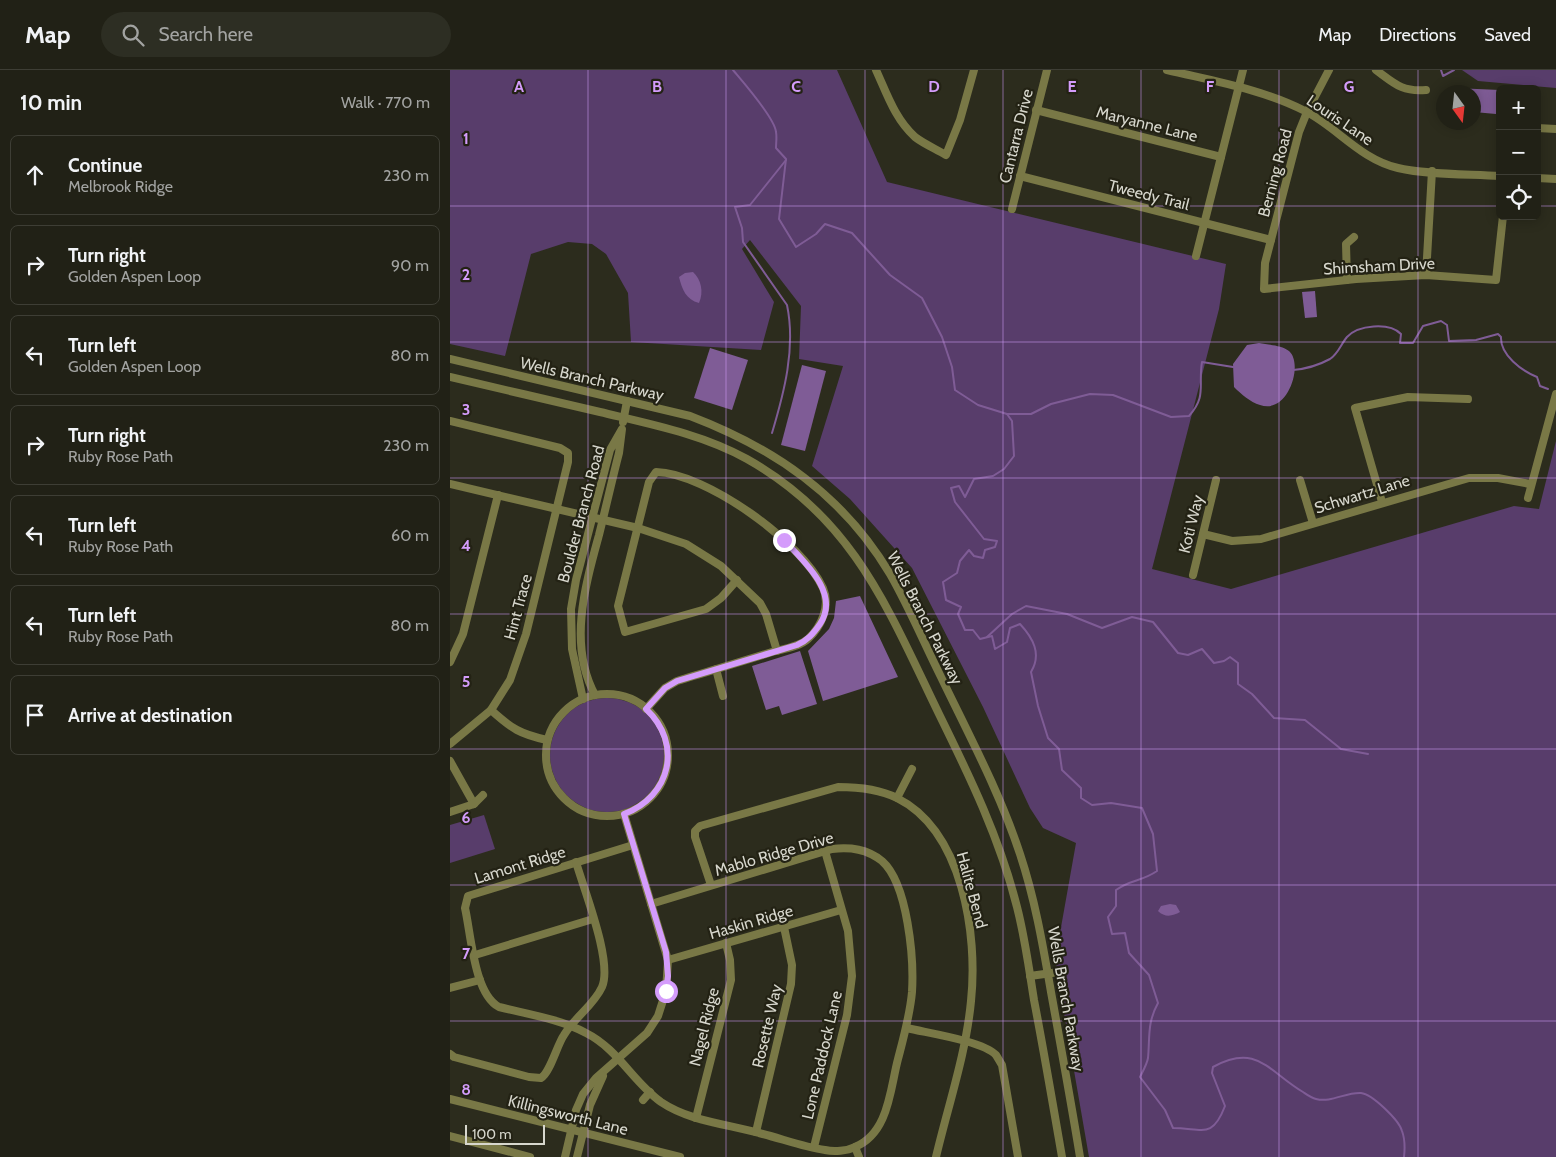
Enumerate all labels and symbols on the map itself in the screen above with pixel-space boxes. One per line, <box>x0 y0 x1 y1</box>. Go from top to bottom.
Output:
text: A <box>514 77 524 96</box>
text: B <box>652 77 662 96</box>
text: C <box>791 77 801 96</box>
text: D <box>928 77 940 96</box>
text: E <box>1067 77 1077 96</box>
text: F <box>1206 77 1215 96</box>
text: G <box>1344 77 1354 96</box>
north arrow <box>1436 85 1481 130</box>
street label: Cantarra Drive <box>995 87 1037 185</box>
street label: Louris Lane <box>1303 91 1377 149</box>
street label: Maryanne Lane <box>1094 102 1200 146</box>
street label: Berning Road <box>1254 127 1296 219</box>
text: 1 <box>463 129 469 148</box>
street label: Tweedy Trail <box>1107 176 1192 214</box>
street label: Shimsham Drive <box>1323 254 1435 278</box>
text: 2 <box>462 265 470 284</box>
street label: Wells Branch Parkway <box>518 353 666 405</box>
text: 3 <box>462 400 470 419</box>
street label: Boulder Branch Road <box>554 443 608 585</box>
street label: Schwartz Lane <box>1312 470 1412 518</box>
street label: Koti Way <box>1175 493 1207 555</box>
route end <box>773 529 796 552</box>
text: 4 <box>461 536 471 555</box>
street label: Wells Branch Parkway <box>883 548 967 688</box>
street label: Hint Trace <box>500 572 536 642</box>
text: 5 <box>462 672 470 691</box>
text: 6 <box>462 808 471 827</box>
street label: Mablo Ridge Drive <box>712 828 836 880</box>
street label: Lamont Ridge <box>472 842 568 888</box>
street label: Halite Bend <box>953 850 991 930</box>
street label: Haskin Ridge <box>707 901 795 943</box>
street label: Wells Branch Parkway <box>1044 925 1088 1073</box>
text: 7 <box>462 944 471 963</box>
route start <box>655 980 678 1003</box>
street label: Rosette Way <box>748 982 786 1070</box>
street label: Nagel Ridge <box>685 986 723 1068</box>
street label: Lone Paddock Lane <box>798 989 846 1121</box>
text: 8 <box>461 1080 471 1099</box>
street label: Killingsworth Lane <box>506 1091 630 1139</box>
scale bar <box>465 1122 545 1145</box>

